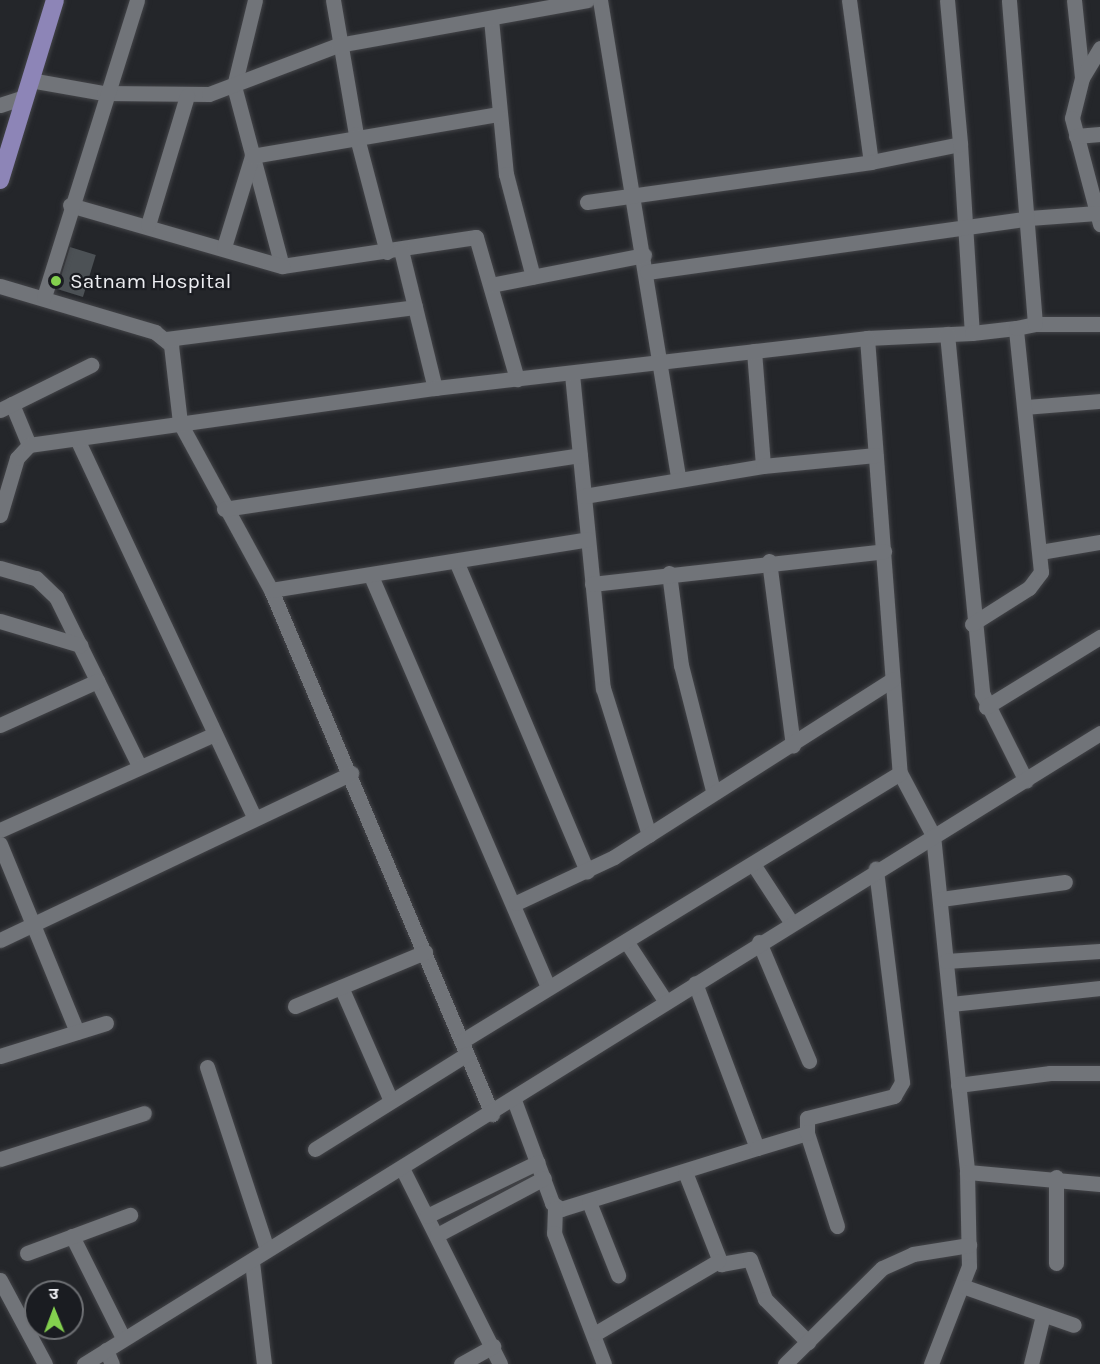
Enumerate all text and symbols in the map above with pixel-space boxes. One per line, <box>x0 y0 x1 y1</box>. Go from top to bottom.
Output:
place label: Satnam Hospital <box>70 268 231 294</box>
marker: Satnam Hospital <box>47 272 65 290</box>
north arrow <box>24 1280 84 1340</box>
text: उ <box>49 1284 59 1303</box>

